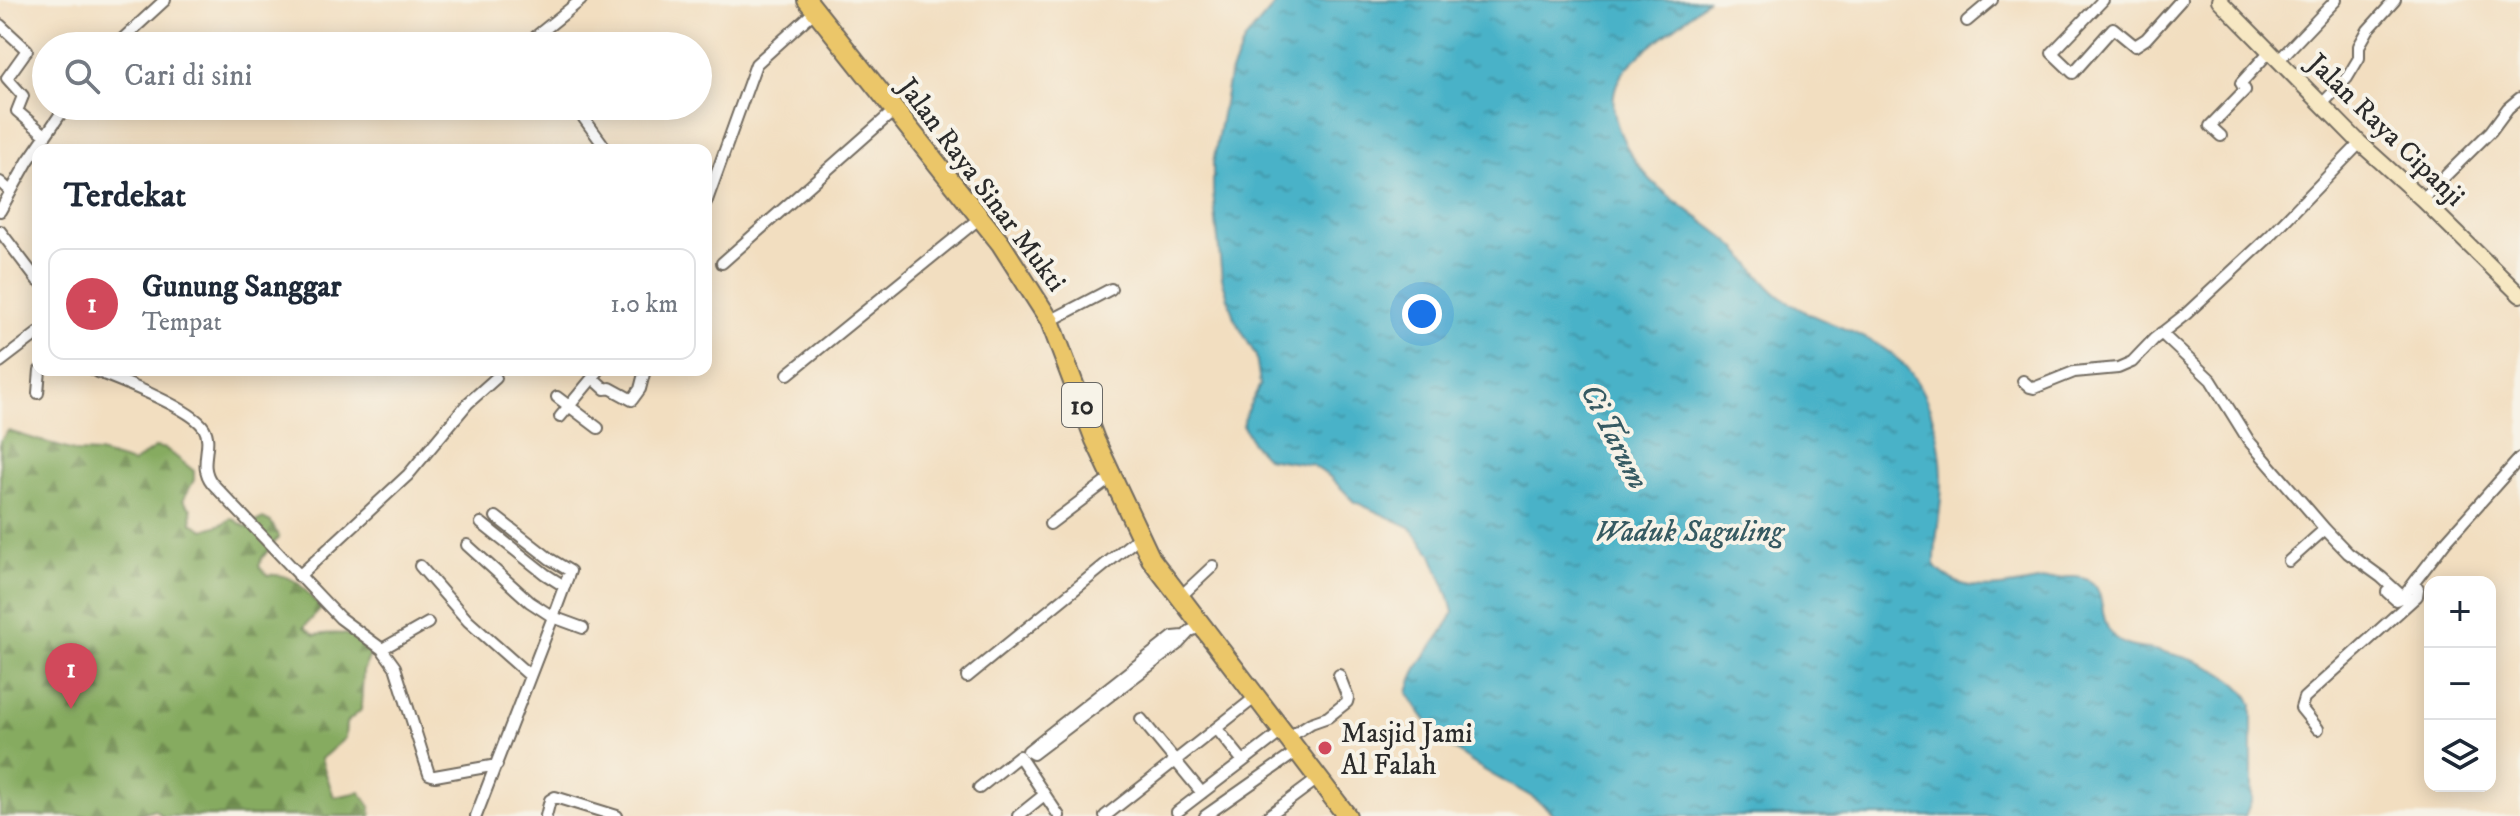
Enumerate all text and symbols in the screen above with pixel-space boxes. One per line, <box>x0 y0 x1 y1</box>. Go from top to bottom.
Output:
search box <box>32 32 712 120</box>
street label: Jalan Raya Cipanji <box>2298 44 2472 214</box>
icon: search <box>60 54 104 98</box>
text: Cari di sini <box>124 58 252 95</box>
street label: Jalan Raya Sinar Mukti <box>888 69 1074 299</box>
text: Terdekat <box>64 175 186 217</box>
text: Gunung Sanggar <box>142 269 341 306</box>
text: 1 <box>87 288 97 321</box>
text: 1.0 km <box>610 288 678 321</box>
your location <box>1402 294 1442 334</box>
text: Tempat <box>142 306 222 339</box>
water label: Ci Tarum <box>1571 378 1656 496</box>
road number: 10 <box>1062 383 1102 427</box>
water label: Waduk Saguling <box>1595 514 1786 551</box>
map controls <box>2424 576 2496 792</box>
button: + <box>2424 576 2496 648</box>
pin: 1 <box>45 643 97 709</box>
button: − <box>2424 648 2496 720</box>
place label: Masjid Jami Al Falah <box>1341 716 1472 783</box>
button: layers <box>2424 720 2496 792</box>
marker: Masjid Jami Al Falah <box>1316 739 1334 757</box>

